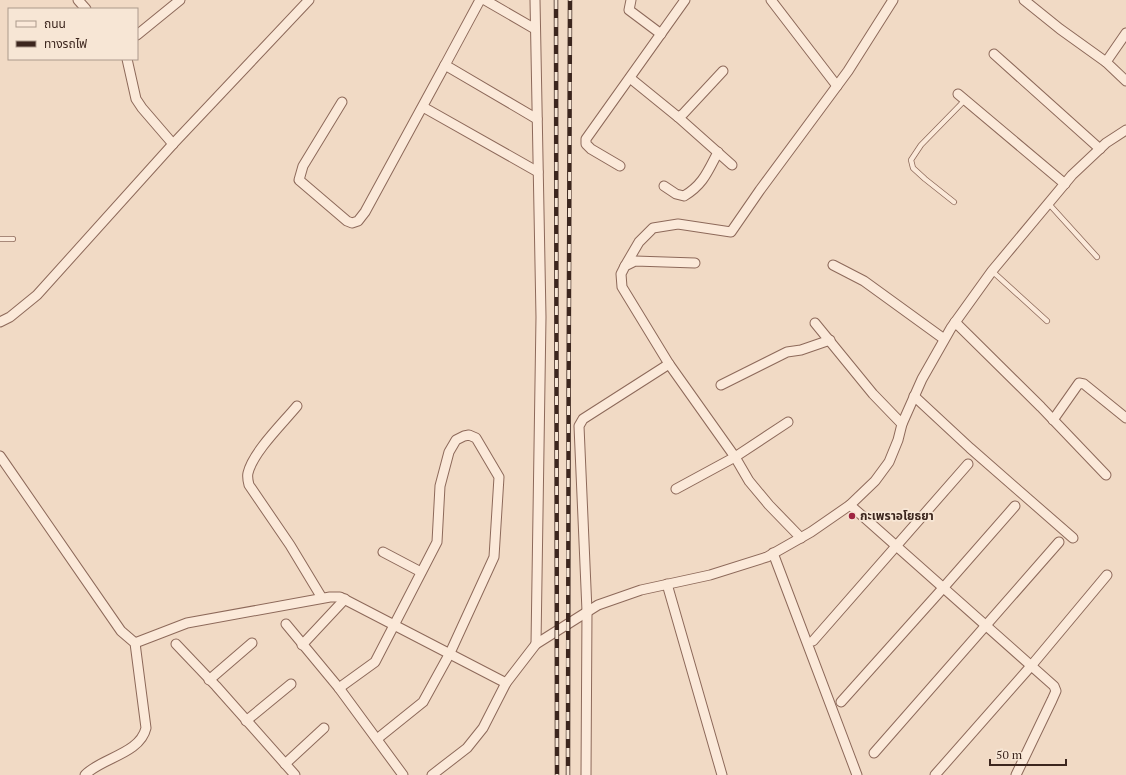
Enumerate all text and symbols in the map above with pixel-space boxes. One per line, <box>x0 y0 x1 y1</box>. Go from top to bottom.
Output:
legend <box>8 8 138 60</box>
text: ถนน <box>44 16 66 31</box>
text: ทางรถไฟ <box>44 36 87 51</box>
place label: กะเพราอโยธยา <box>860 508 934 523</box>
marker: กะเพราอโยธยา <box>847 511 857 521</box>
scale bar <box>990 741 1066 767</box>
text: 50 m <box>996 747 1023 762</box>

